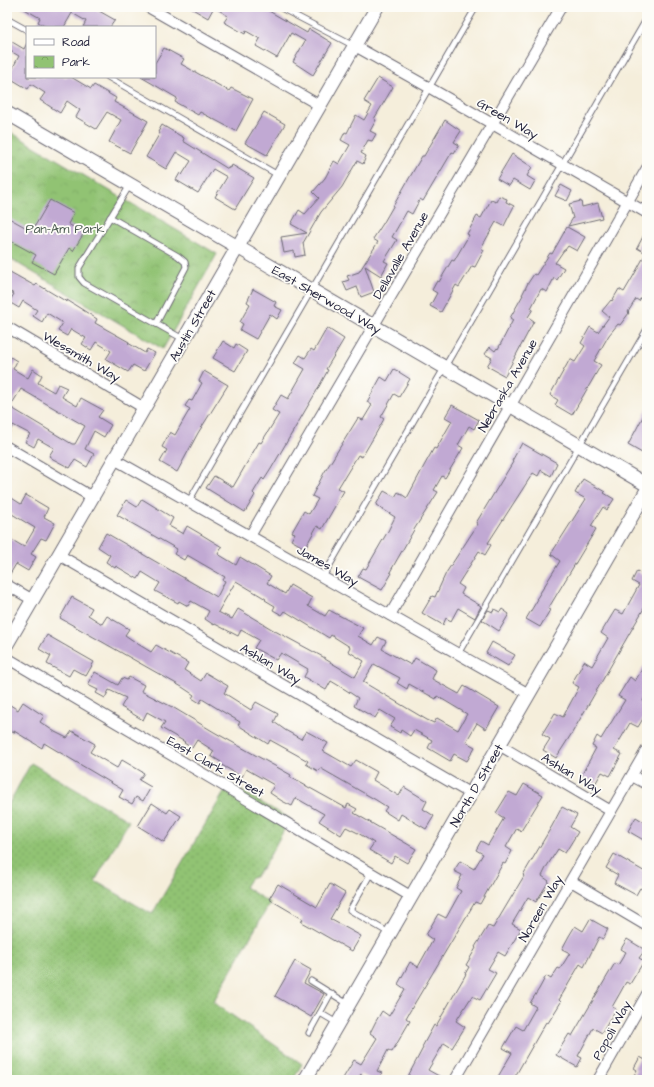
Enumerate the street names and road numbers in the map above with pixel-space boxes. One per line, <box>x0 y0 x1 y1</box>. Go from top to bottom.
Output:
street label: Green Way <box>473 94 541 145</box>
street label: Dellavalle Avenue <box>369 209 433 302</box>
street label: East Sherwood Way <box>268 261 384 339</box>
street label: Austin Street <box>165 286 221 365</box>
street label: Wessmith Way <box>39 327 124 387</box>
street label: Nebraska Avenue <box>474 336 542 435</box>
street label: James Way <box>293 541 362 592</box>
street label: Ashlan Way <box>236 639 304 689</box>
street label: East Clark Street <box>164 732 268 802</box>
street label: North D Street <box>446 740 508 830</box>
street label: Ashlan Way <box>537 749 605 800</box>
street label: Noreen Way <box>514 872 568 946</box>
street label: Popoli Way <box>588 998 636 1064</box>

